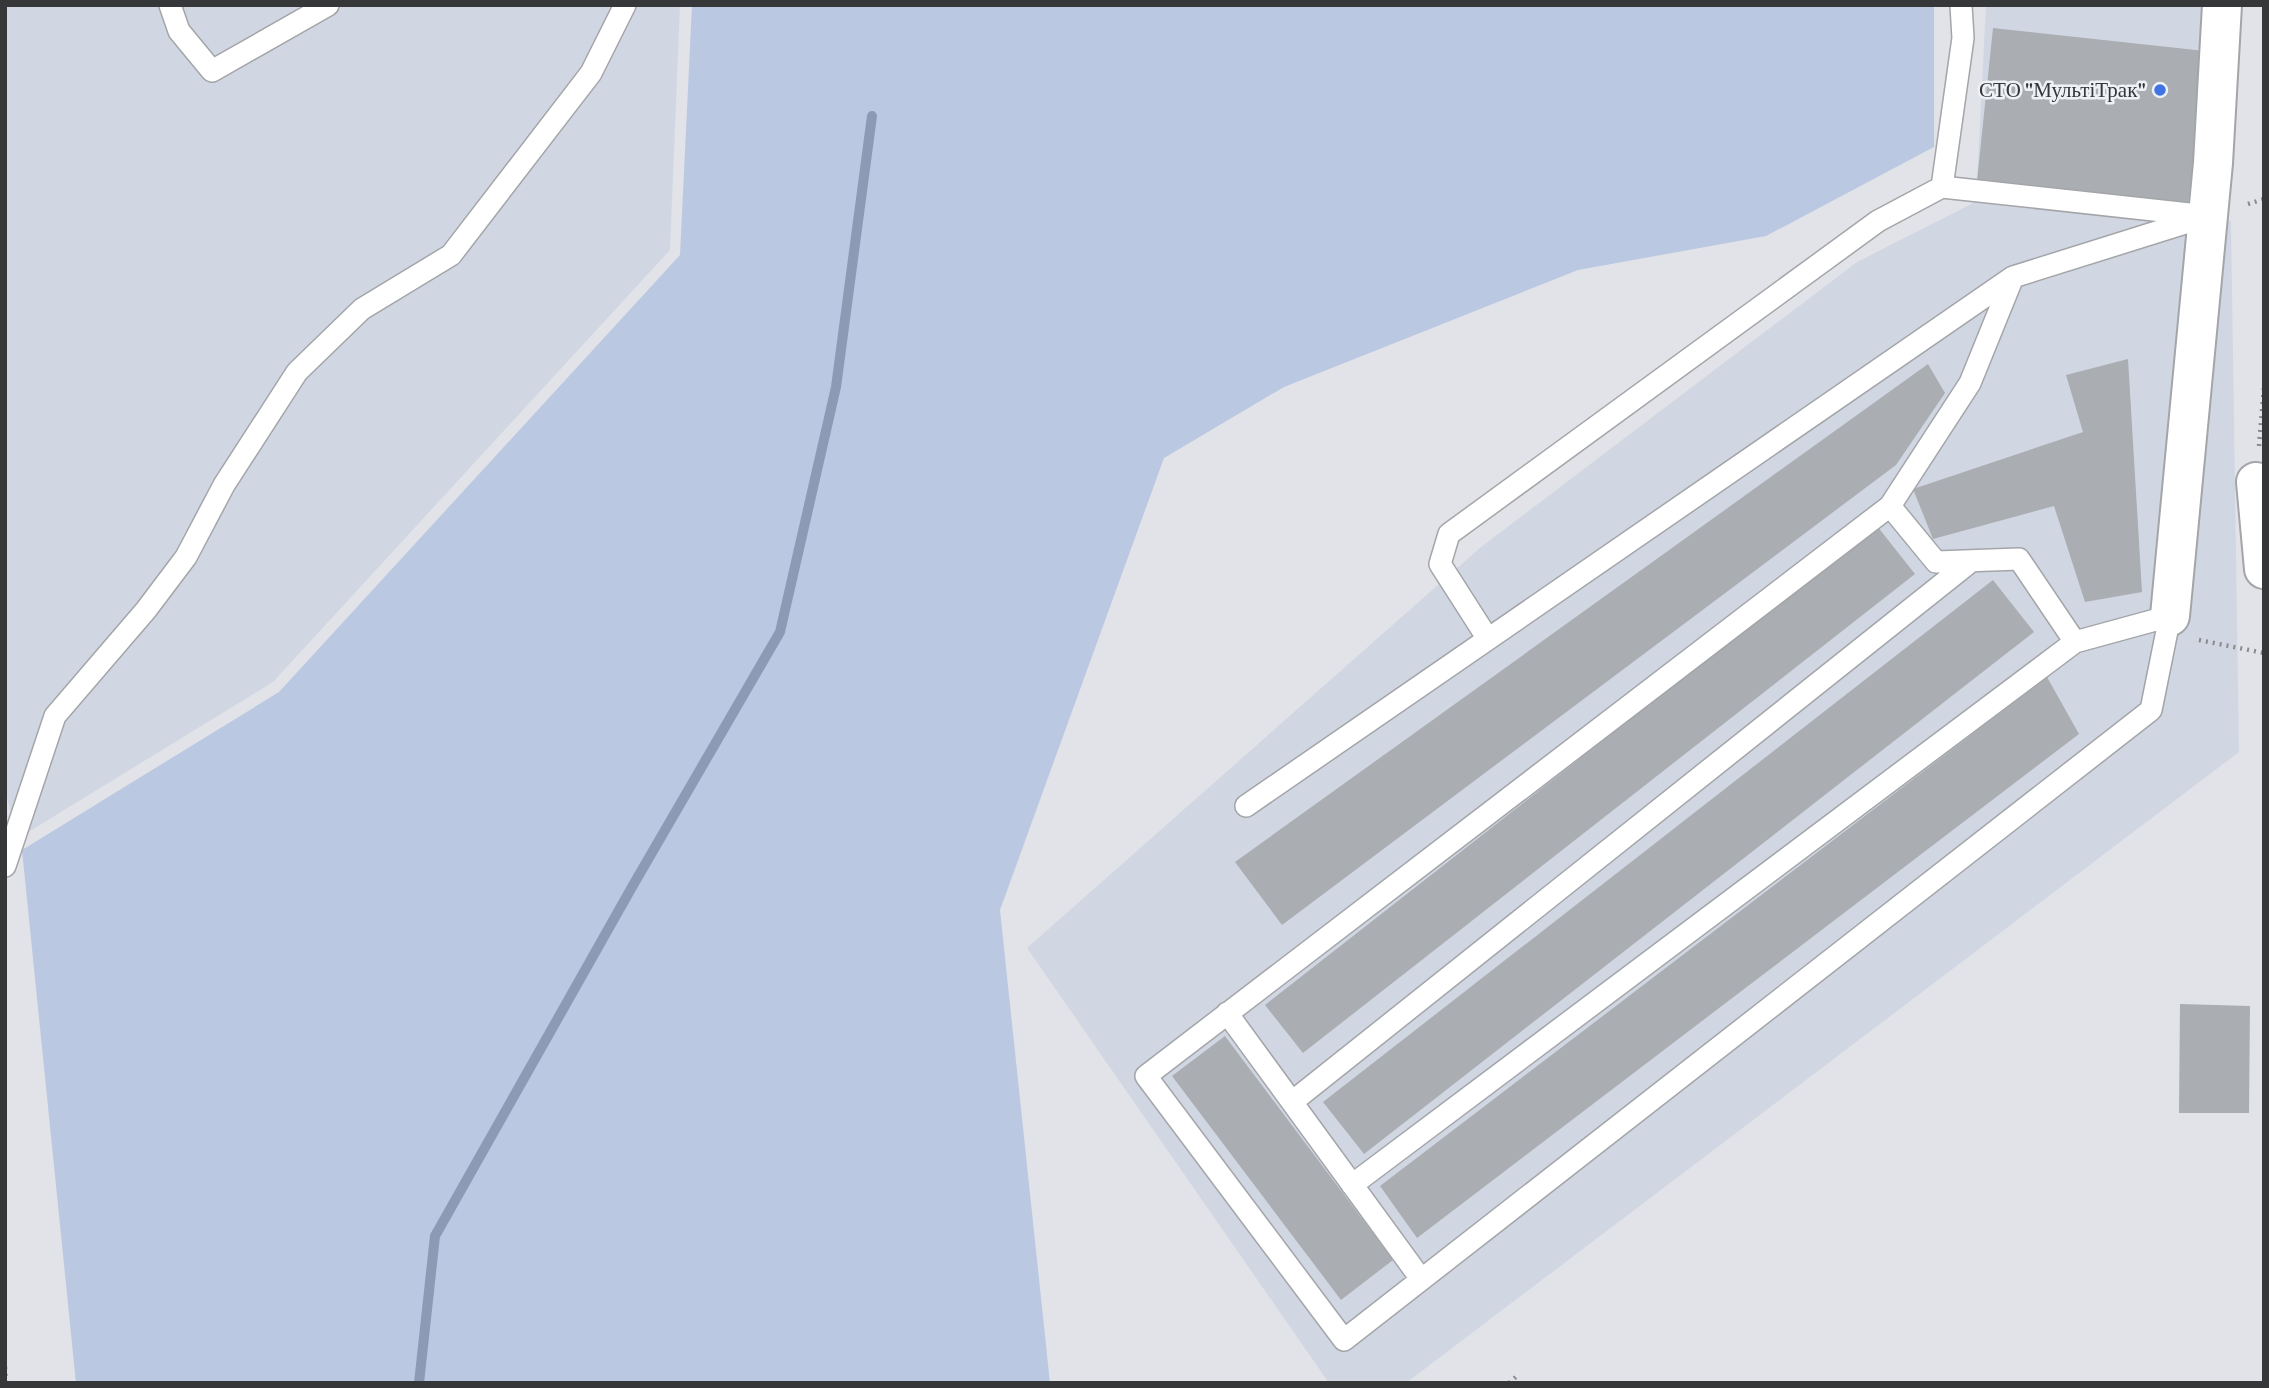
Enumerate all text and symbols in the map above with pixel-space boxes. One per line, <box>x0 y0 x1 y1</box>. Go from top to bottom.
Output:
place label: СТО "МультіТрак" <box>1979 78 2146 102</box>
marker: СТО "МультіТрак" <box>2152 82 2168 98</box>

